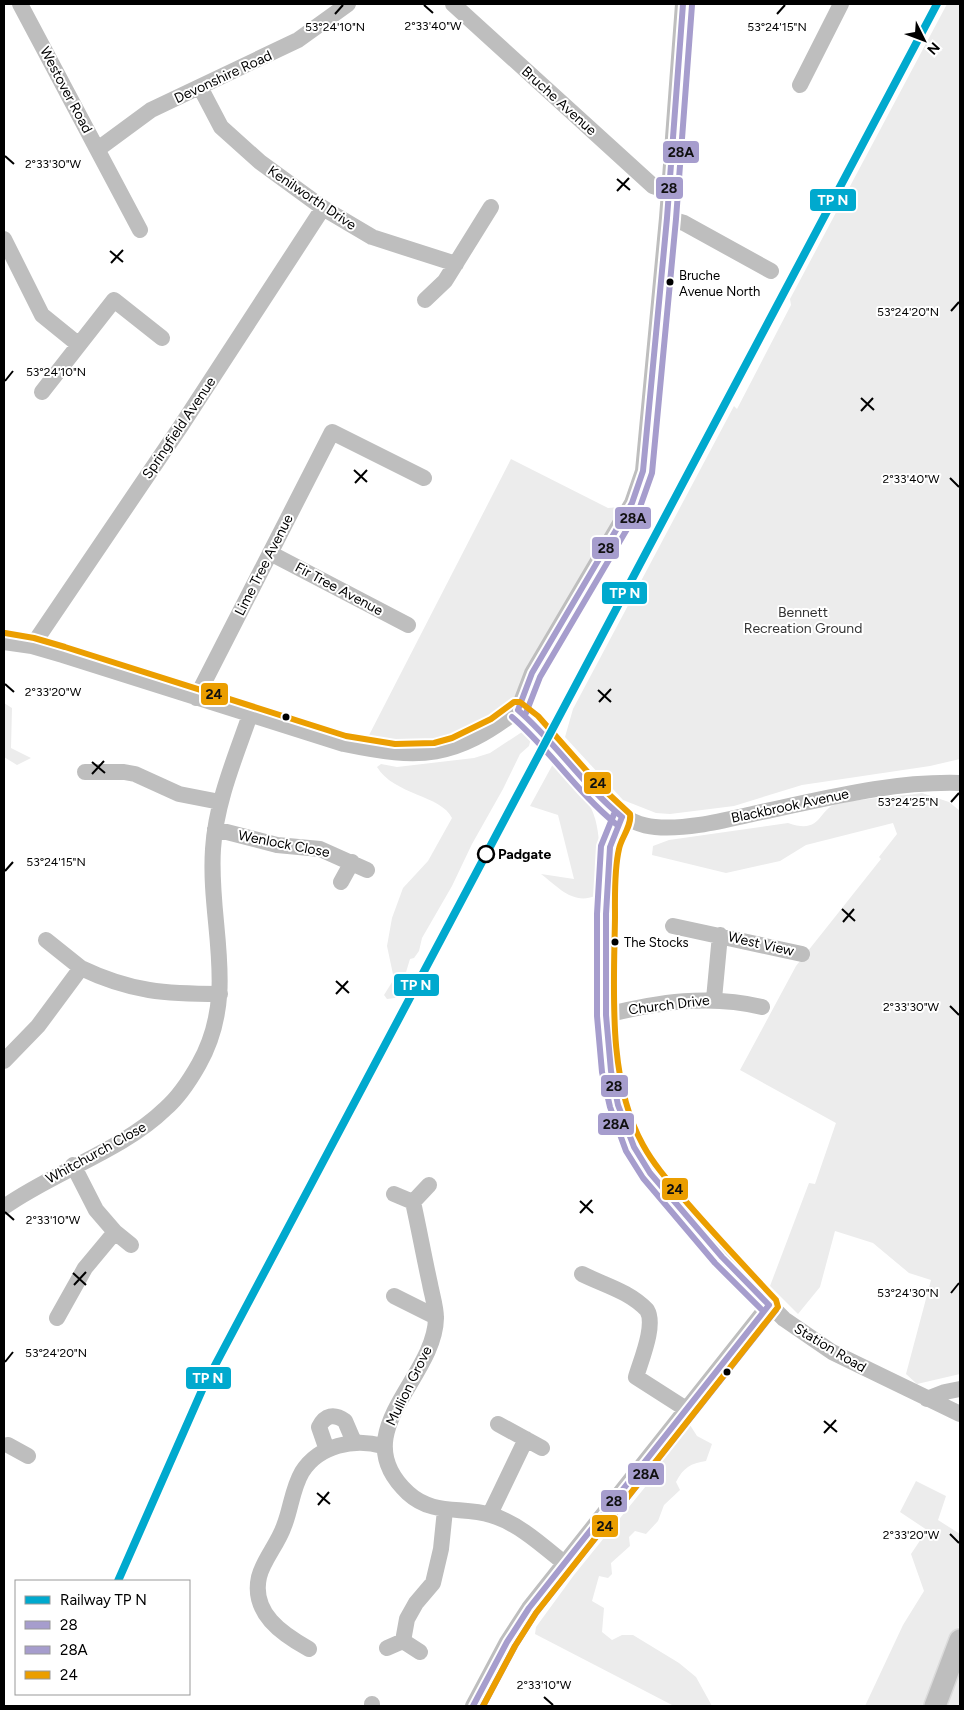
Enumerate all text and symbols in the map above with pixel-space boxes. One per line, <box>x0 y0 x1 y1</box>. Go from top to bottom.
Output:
north arrow <box>899 15 949 65</box>
text: 2°33'40"W <box>404 19 462 33</box>
text: 53°24'10"N <box>305 20 365 34</box>
text: 53°24'15"N <box>747 20 807 34</box>
text: N <box>923 39 943 58</box>
street label: Westover Road <box>36 44 96 136</box>
street label: Devonshire Road <box>171 47 275 107</box>
street label: Bruche Avenue <box>518 63 600 139</box>
line badge: 28A <box>662 140 700 164</box>
text: 28A <box>668 144 694 161</box>
text: 2°33'30"W <box>25 157 82 171</box>
street label: Kenilworth Drive <box>265 162 360 234</box>
line badge: 28 <box>655 176 684 200</box>
text: 28 <box>661 180 677 197</box>
line badge: TP N <box>809 188 857 212</box>
text: TP N <box>818 192 848 209</box>
place label: Bruche Avenue North <box>679 268 760 299</box>
marker: Bruche Avenue North <box>665 277 675 287</box>
text: 53°24'20"N <box>877 305 939 319</box>
text: 53°24'10"N <box>26 365 86 379</box>
street label: Springfield Avenue <box>139 374 220 482</box>
text: 2°33'40"W <box>882 472 940 486</box>
line badge: 28A <box>614 506 652 530</box>
text: 28A <box>620 510 646 527</box>
street label: Lime Tree Avenue <box>231 511 297 619</box>
line badge: 28 <box>591 536 620 560</box>
text: 28 <box>598 540 614 557</box>
street label: Fir Tree Avenue <box>292 559 386 619</box>
line badge: TP N <box>601 581 648 605</box>
text: TP N <box>610 585 640 602</box>
park label: Bennett Recreation Ground <box>744 604 862 637</box>
line badge: 24 <box>200 682 229 706</box>
text: 2°33'20"W <box>25 685 82 699</box>
text: 24 <box>206 686 223 703</box>
unlabelled marker <box>281 712 291 722</box>
line badge: 24 <box>583 771 612 795</box>
text: 24 <box>590 775 607 792</box>
street label: Blackbrook Avenue <box>730 785 851 827</box>
text: 53°24'25"N <box>877 795 939 809</box>
street label: Wenlock Close <box>237 827 332 861</box>
marker: Padgate <box>477 845 495 863</box>
place label: Padgate <box>498 846 551 863</box>
text: 53°24'15"N <box>26 855 86 869</box>
street label: West View <box>726 928 796 960</box>
place label: The Stocks <box>624 935 689 950</box>
marker: The Stocks <box>610 937 620 947</box>
line badge: TP N <box>393 973 440 997</box>
text: TP N <box>401 977 431 994</box>
street label: Church Drive <box>627 992 711 1018</box>
text: 2°33'30"W <box>883 1000 940 1014</box>
line badge: 28 <box>600 1074 629 1098</box>
text: 28 <box>606 1078 622 1095</box>
line badge: 28A <box>597 1112 635 1136</box>
text: 28A <box>603 1116 629 1133</box>
street label: Whitchurch Close <box>43 1118 149 1188</box>
line badge: 24 <box>661 1177 689 1201</box>
text: 24 <box>667 1181 684 1198</box>
text: 2°33'10"W <box>26 1213 81 1227</box>
text: 53°24'30"N <box>877 1286 939 1300</box>
street label: Station Road <box>791 1320 869 1376</box>
street label: Mullion Grove <box>382 1343 436 1429</box>
text: 53°24'20"N <box>25 1346 87 1360</box>
line badge: TP N <box>185 1366 232 1390</box>
unlabelled marker <box>722 1367 732 1377</box>
text: TP N <box>193 1370 223 1387</box>
line badge: 28A <box>627 1462 665 1486</box>
text: 28A <box>633 1466 659 1483</box>
line badge: 28 <box>600 1489 628 1513</box>
text: 28 <box>606 1493 622 1510</box>
line badge: 24 <box>591 1514 619 1538</box>
text: 24 <box>597 1518 614 1535</box>
text: 2°33'20"W <box>883 1528 940 1542</box>
legend <box>15 1580 190 1695</box>
text: Railway TP N <box>60 1591 147 1609</box>
text: 28 <box>60 1616 78 1634</box>
text: 28A <box>60 1641 88 1659</box>
text: 24 <box>60 1666 78 1684</box>
text: 2°33'10"W <box>517 1678 572 1692</box>

